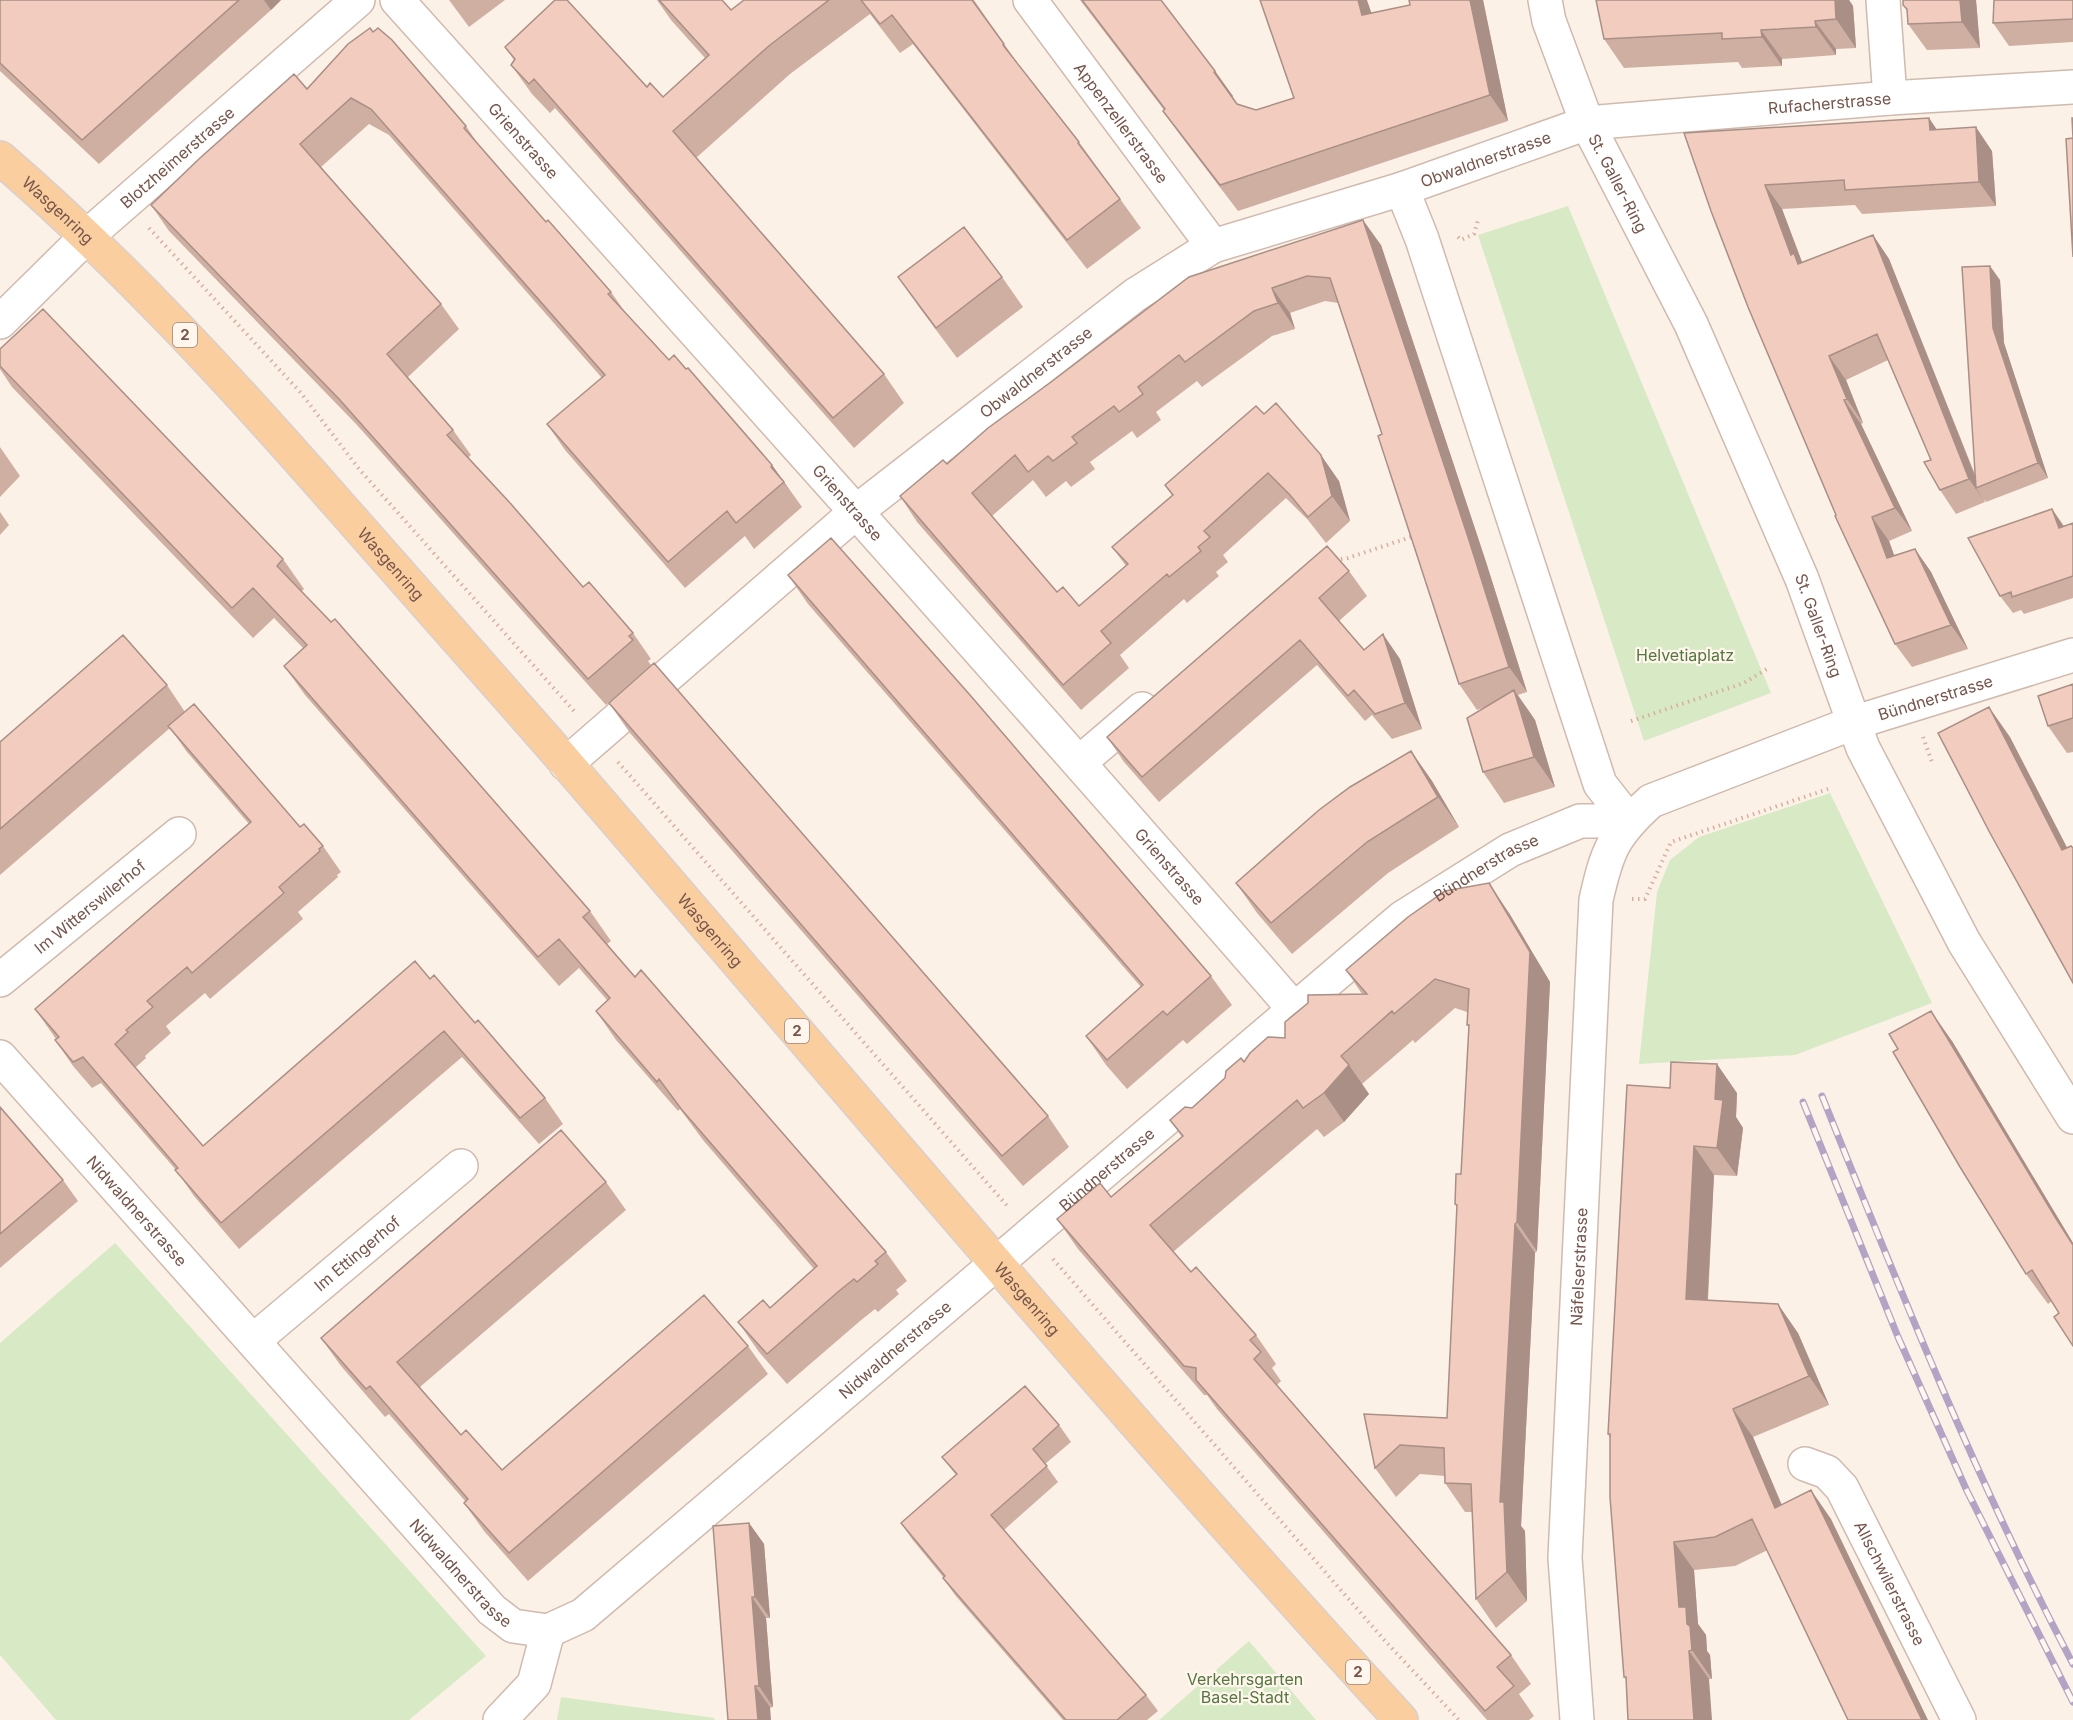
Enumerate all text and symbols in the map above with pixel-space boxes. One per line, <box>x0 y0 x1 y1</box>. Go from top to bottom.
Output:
street label: Appenzellerstrasse <box>1070 58 1173 187</box>
street label: Rufacherstrasse <box>1767 88 1892 118</box>
street label: Grienstrasse <box>484 98 563 183</box>
street label: Blotzheimerstrasse <box>116 102 239 213</box>
street label: Obwaldnerstrasse <box>1418 127 1554 192</box>
street label: St. Galler-Ring <box>1584 130 1652 236</box>
street label: Wasgenring <box>18 172 98 248</box>
street label: Obwaldnerstrasse <box>975 322 1096 422</box>
road number: 2 <box>173 323 197 347</box>
street label: Grienstrasse <box>808 460 887 545</box>
street label: Wasgenring <box>354 523 428 604</box>
street label: St. Galler-Ring <box>1791 571 1847 680</box>
park label: Helvetiaplatz <box>1636 645 1734 665</box>
street label: Bündnerstrasse <box>1876 670 1995 725</box>
street label: Grienstrasse <box>1131 824 1209 909</box>
street label: Bündnerstrasse <box>1429 829 1542 906</box>
street label: Im Witterswilerhof <box>30 855 150 958</box>
street label: Wasgenring <box>673 889 747 971</box>
road number: 2 <box>785 1019 809 1043</box>
street label: Bündnerstrasse <box>1055 1123 1158 1216</box>
street label: Nidwaldnerstrasse <box>83 1151 191 1270</box>
street label: Näfelserstrasse <box>1566 1207 1591 1326</box>
street label: Im Ettingerhof <box>310 1212 404 1295</box>
street label: Wasgenring <box>990 1258 1064 1339</box>
street label: Nidwaldnerstrasse <box>835 1296 955 1403</box>
street label: Nidwaldnerstrasse <box>406 1515 516 1632</box>
street label: Allschwilerstrasse <box>1850 1518 1930 1649</box>
road number: 2 <box>1346 1660 1370 1684</box>
park label: Verkehrsgarten Basel-Stadt <box>1187 1669 1303 1707</box>

